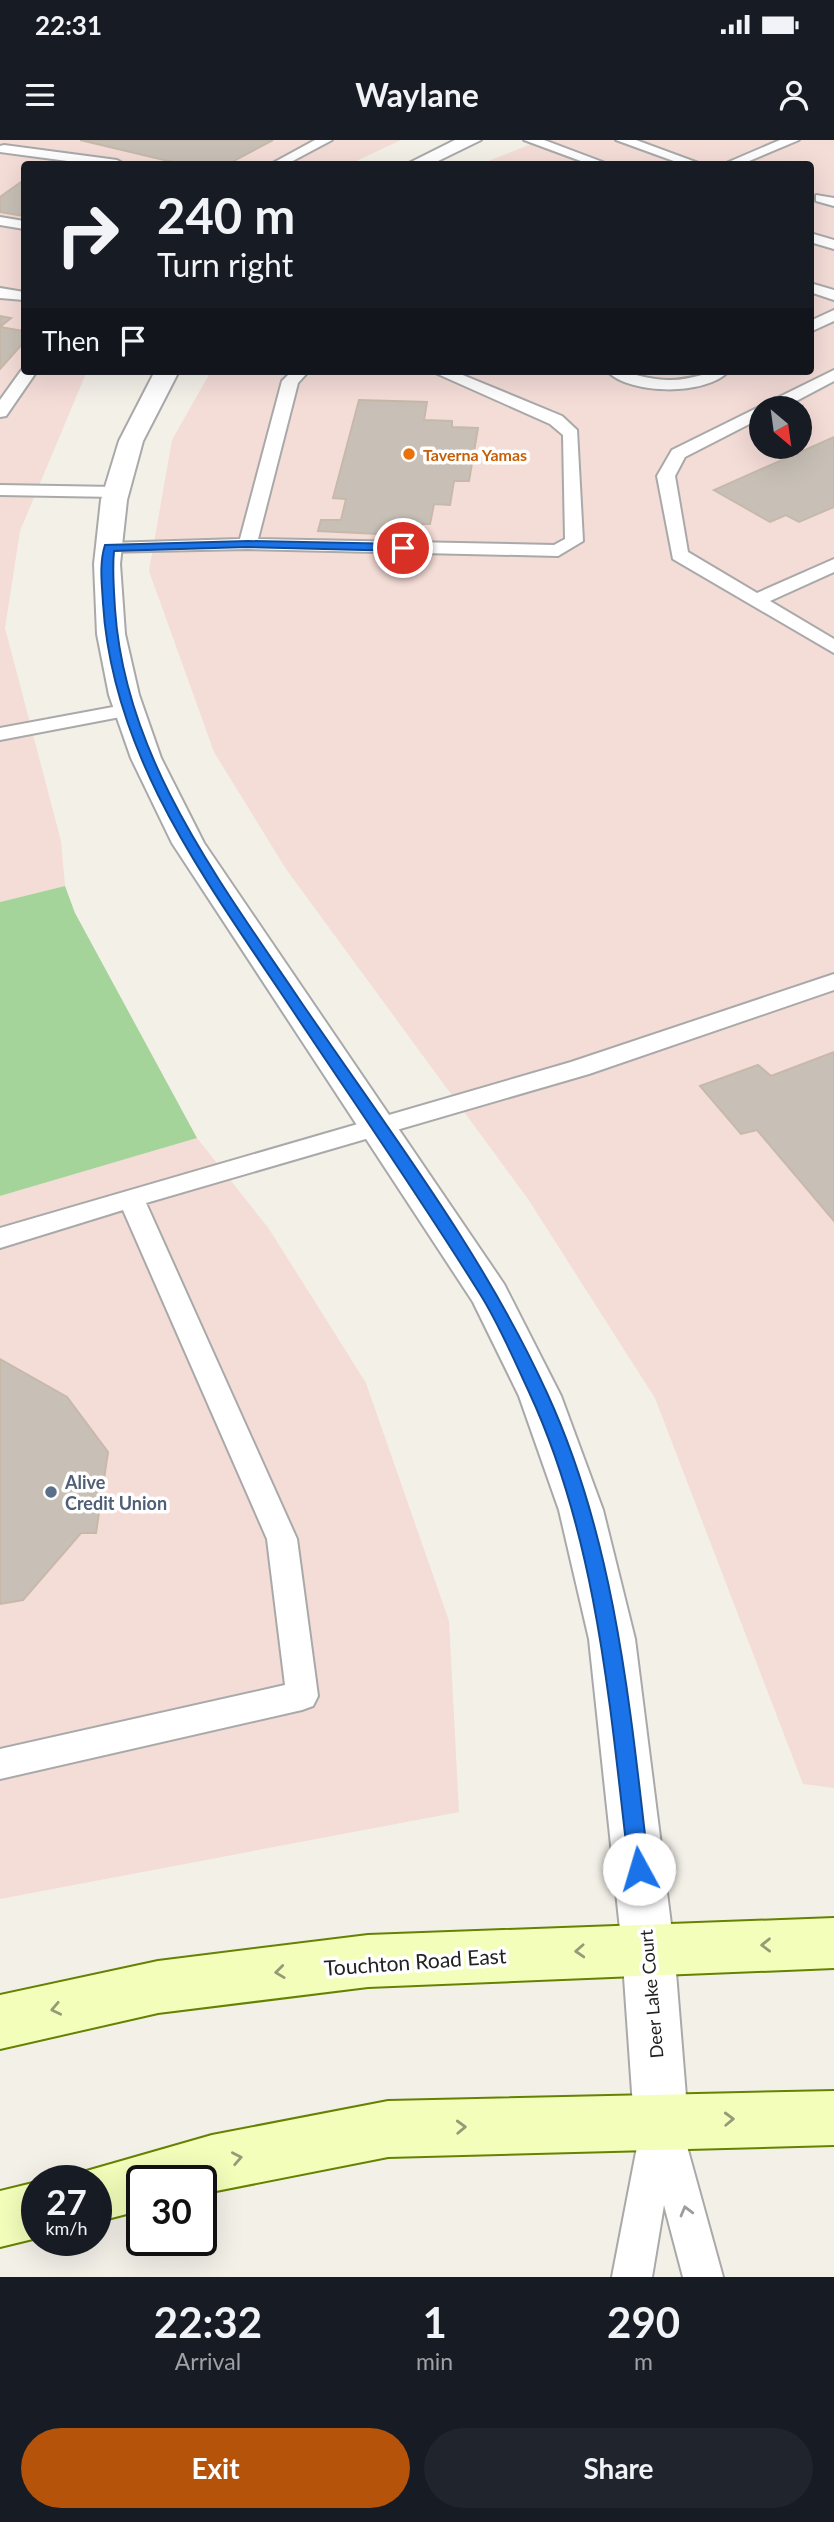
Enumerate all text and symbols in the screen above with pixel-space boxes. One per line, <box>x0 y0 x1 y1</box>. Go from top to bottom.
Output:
text: 22:31 <box>35 9 102 41</box>
text: Waylane <box>355 75 479 114</box>
icon: menu <box>21 76 59 114</box>
icon: person <box>775 76 813 114</box>
text: 240 m <box>157 186 295 244</box>
icon: right <box>42 189 133 280</box>
text: Turn right <box>157 245 293 284</box>
icon: arrive <box>114 322 152 360</box>
text: Then <box>42 325 100 357</box>
north arrow <box>749 396 812 458</box>
map controls <box>749 396 812 459</box>
place label: Taverna Yamas <box>423 445 527 464</box>
marker: Taverna Yamas <box>401 446 417 462</box>
pin <box>373 518 433 578</box>
icon: arrive <box>384 529 422 567</box>
place label: Alive Credit Union <box>64 1471 167 1514</box>
marker: Alive Credit Union <box>43 1484 59 1500</box>
position arrow <box>602 1832 676 1906</box>
street label: Deer Lake Court <box>634 1928 668 2059</box>
one-way arrow <box>760 1937 771 1953</box>
street label: Touchton Road East <box>323 1942 507 1980</box>
one-way arrow <box>574 1943 585 1958</box>
one-way arrow <box>274 1965 286 1980</box>
one-way arrow <box>50 2001 62 2016</box>
one-way arrow <box>725 2111 735 2127</box>
one-way arrow <box>456 2119 467 2134</box>
one-way arrow <box>231 2152 243 2167</box>
speed limit sign: 30 <box>126 2165 217 2256</box>
text: 27 <box>46 2180 87 2222</box>
one-way arrow <box>679 2205 694 2217</box>
text: km/h <box>45 2217 88 2239</box>
text: 22:32 <box>154 2297 262 2347</box>
text: 1 <box>422 2297 447 2347</box>
text: 290 <box>607 2297 680 2347</box>
text: Arrival <box>175 2347 241 2375</box>
text: min <box>416 2347 453 2375</box>
text: m <box>634 2347 653 2375</box>
button: Exit <box>21 2428 410 2508</box>
button: Share <box>424 2428 813 2508</box>

